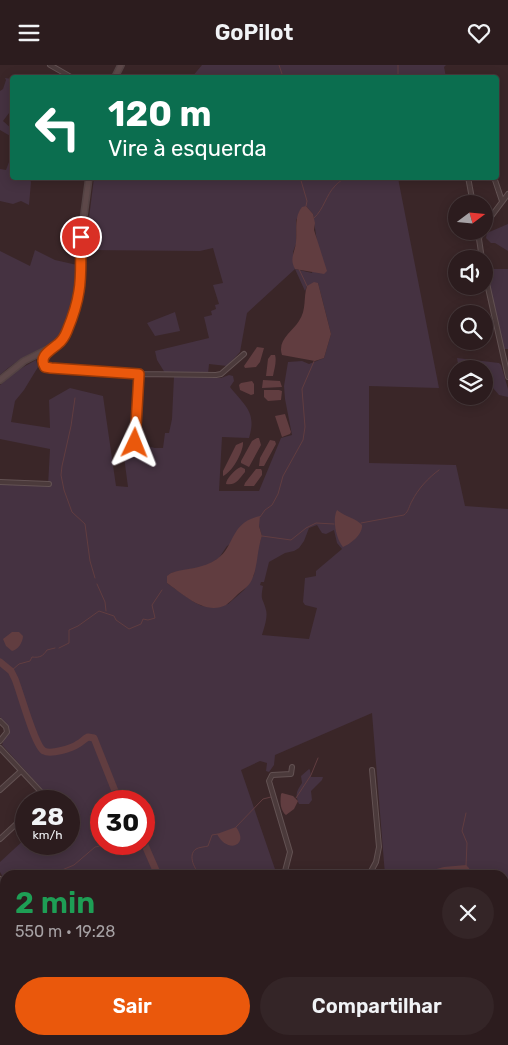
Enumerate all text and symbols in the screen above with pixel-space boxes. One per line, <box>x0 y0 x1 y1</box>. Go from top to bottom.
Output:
icon: menu <box>15 19 43 47</box>
text: GoPilot <box>215 19 293 46</box>
icon: heart <box>465 19 493 47</box>
text: 120 m <box>108 93 211 135</box>
icon: left <box>25 95 90 160</box>
text: Vire à esquerda <box>108 135 267 162</box>
north arrow <box>448 195 492 240</box>
map controls <box>448 195 493 405</box>
pin <box>60 216 102 258</box>
icon: arrive <box>67 223 95 251</box>
button: sound <box>448 250 493 295</box>
button: search <box>448 305 493 350</box>
button: layers <box>448 360 493 405</box>
position arrow <box>108 416 160 468</box>
speed limit sign: 30 <box>90 790 155 855</box>
text: 28 <box>31 802 64 831</box>
text: km/h <box>33 828 62 842</box>
text: 2 min <box>15 885 95 921</box>
button: close <box>442 887 494 939</box>
text: 550 m · 19:28 <box>15 922 115 941</box>
button: Sair <box>15 977 250 1035</box>
button: Compartilhar <box>260 977 494 1035</box>

